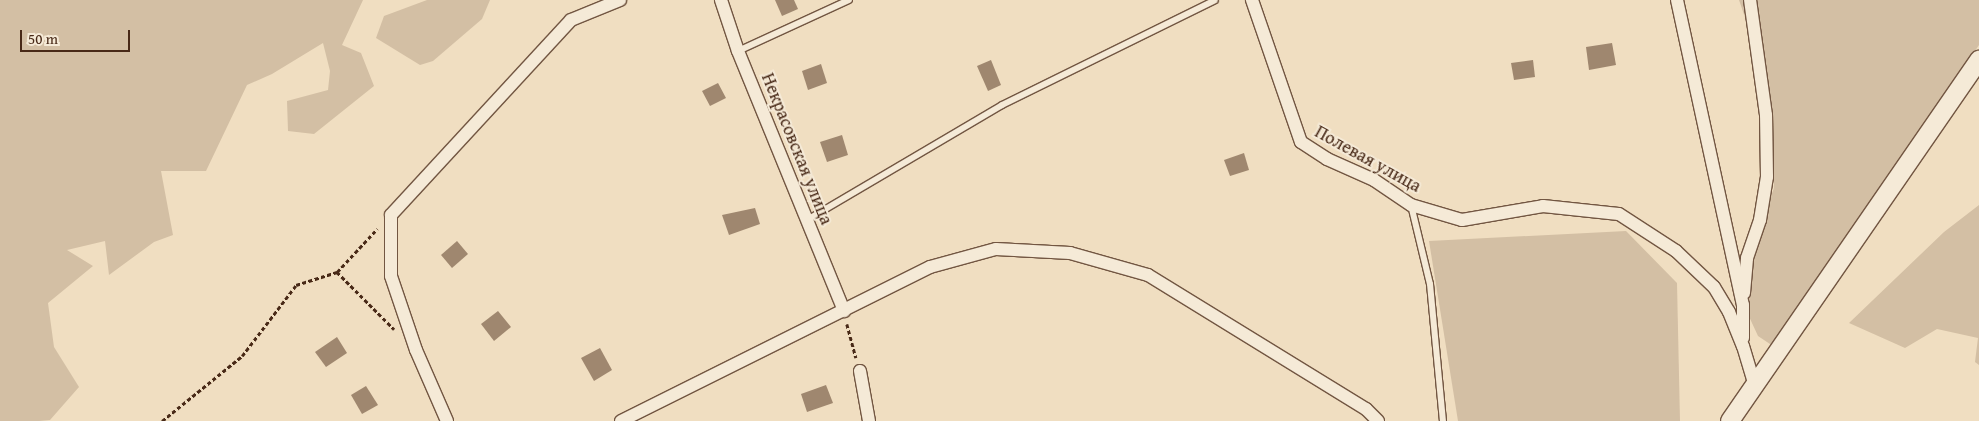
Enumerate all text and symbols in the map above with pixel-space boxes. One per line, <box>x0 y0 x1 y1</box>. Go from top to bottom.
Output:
scale bar <box>22 20 132 52</box>
text: 50 m <box>28 28 58 49</box>
street label: Некрасовская улица <box>757 70 837 228</box>
street label: Полевая улица <box>1311 121 1425 197</box>

